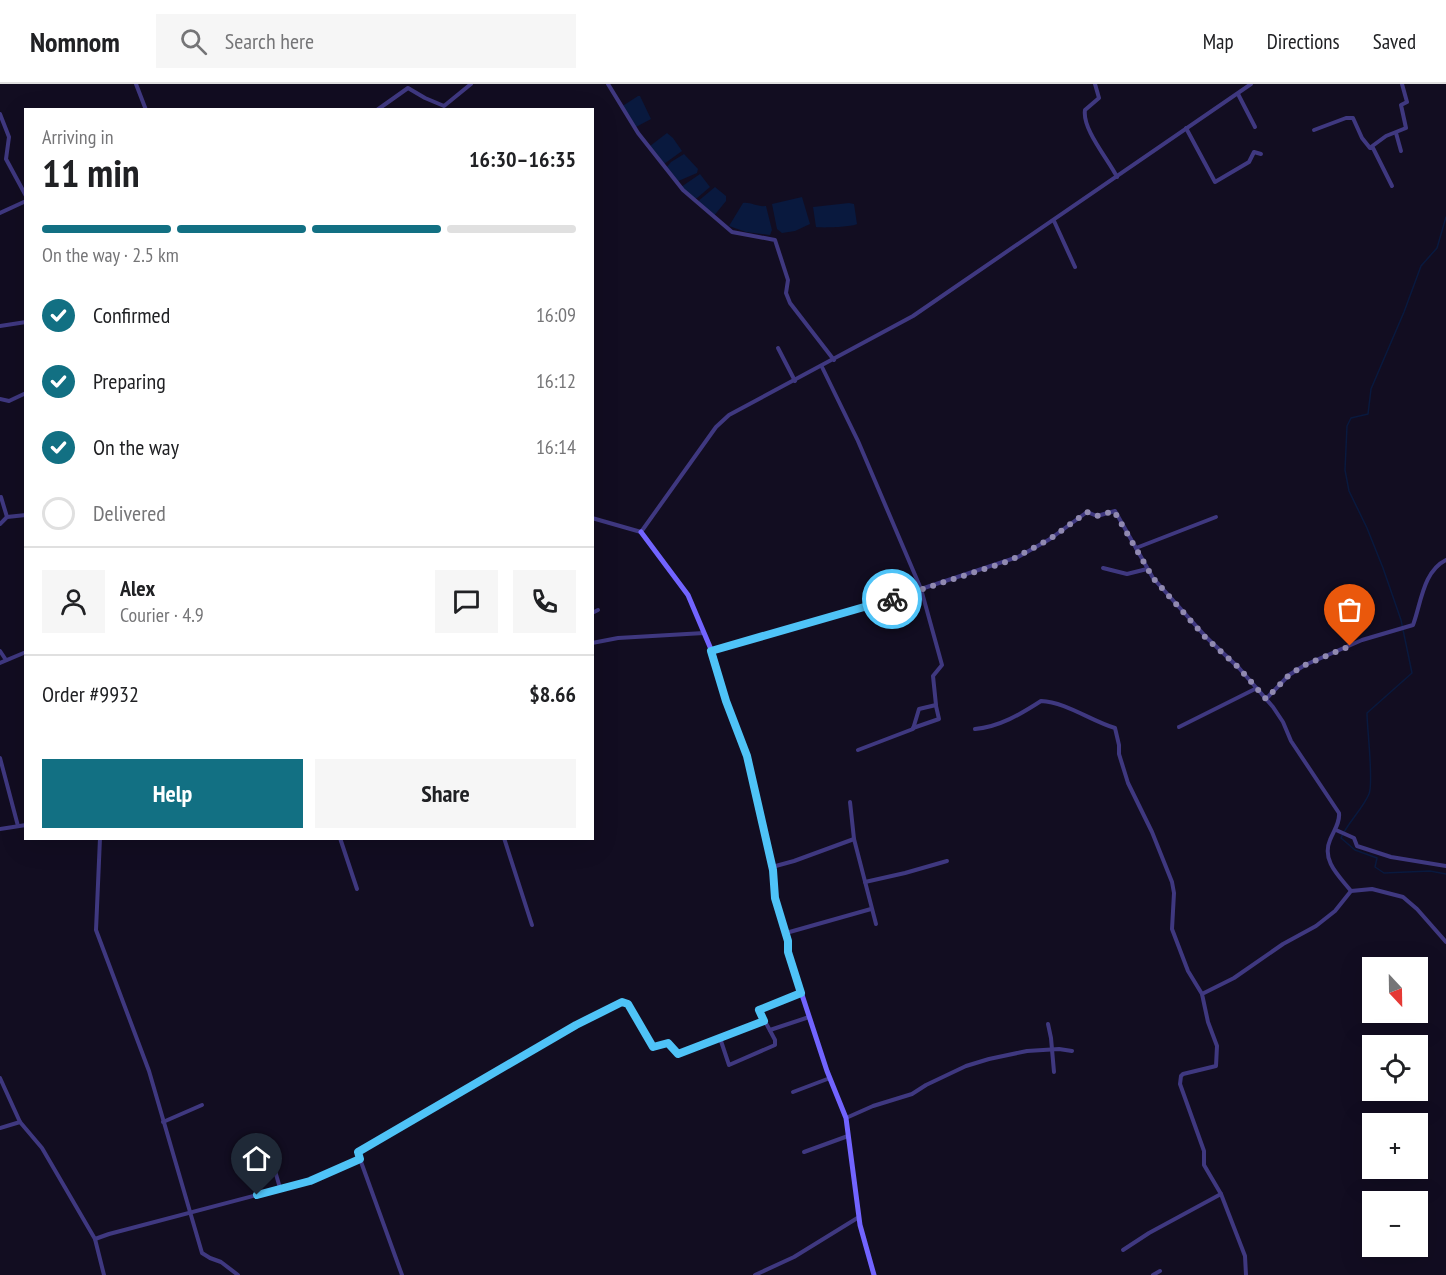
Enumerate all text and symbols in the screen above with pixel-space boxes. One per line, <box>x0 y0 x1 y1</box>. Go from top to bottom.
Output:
search box <box>156 14 576 68</box>
text: Nomnom <box>30 23 120 60</box>
icon: search <box>177 25 210 58</box>
text: Search here <box>225 27 314 55</box>
text: Map <box>1203 28 1234 55</box>
text: Directions <box>1267 28 1340 55</box>
text: Saved <box>1373 28 1416 55</box>
text: Arriving in <box>42 124 114 150</box>
text: 16:30–16:35 <box>469 145 576 173</box>
text: 11 min <box>42 147 139 198</box>
text: On the way · 2.5 km <box>42 242 179 268</box>
icon: check <box>42 299 75 332</box>
text: Confirmed <box>93 301 170 329</box>
text: 16:09 <box>536 302 576 328</box>
icon: check <box>42 365 75 398</box>
text: Preparing <box>93 367 166 395</box>
text: 16:12 <box>536 368 576 394</box>
icon: check <box>42 431 75 464</box>
text: On the way <box>93 433 179 461</box>
text: 16:14 <box>536 434 576 460</box>
text: Delivered <box>93 499 166 527</box>
courier <box>862 569 922 629</box>
button: person <box>42 570 105 633</box>
button: chat <box>435 570 498 633</box>
button: phone <box>513 570 576 633</box>
text: Alex <box>120 574 155 602</box>
icon: bike <box>876 583 909 616</box>
pin <box>1324 584 1375 646</box>
icon: bag <box>1333 593 1366 626</box>
text: Courier · 4.9 <box>120 602 204 628</box>
text: Order #9932 <box>42 680 139 708</box>
text: $8.66 <box>529 680 576 708</box>
button: Help <box>42 759 303 828</box>
button: Share <box>315 759 576 828</box>
north arrow <box>1362 957 1428 1023</box>
map controls <box>1362 957 1428 1257</box>
button: locate <box>1362 1035 1428 1101</box>
button: + <box>1362 1113 1428 1179</box>
pin <box>231 1133 282 1195</box>
icon: home <box>240 1142 273 1175</box>
button: − <box>1362 1191 1428 1257</box>

